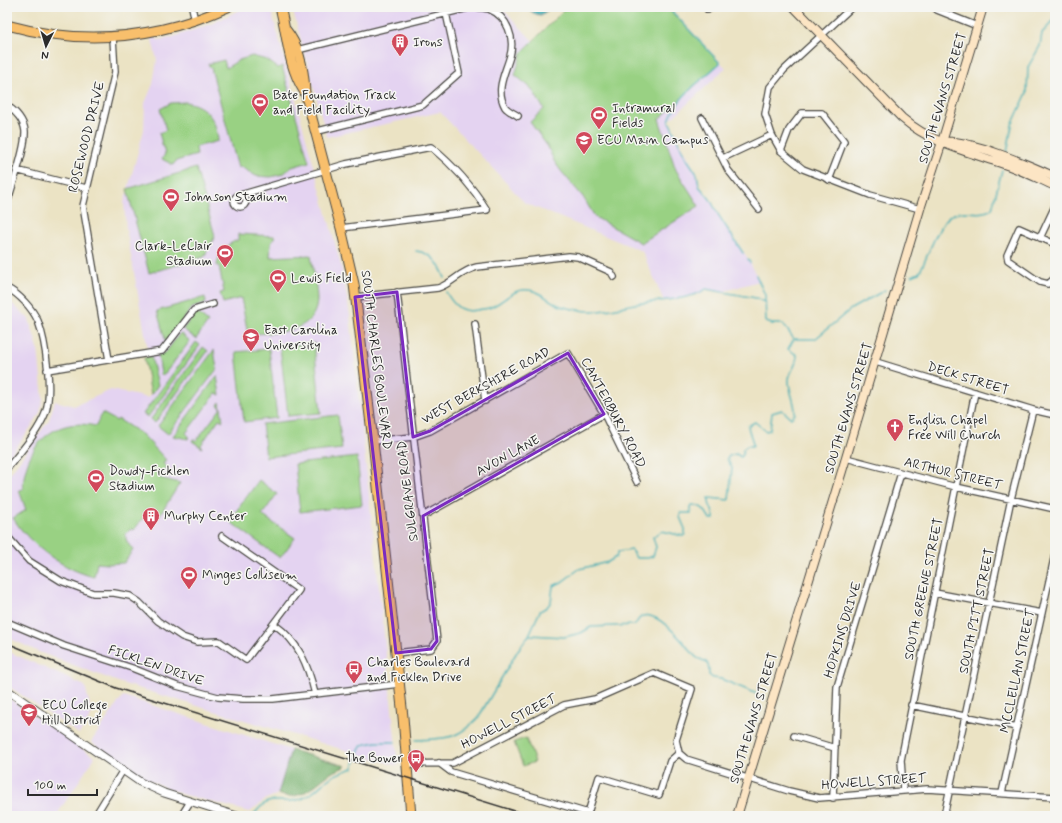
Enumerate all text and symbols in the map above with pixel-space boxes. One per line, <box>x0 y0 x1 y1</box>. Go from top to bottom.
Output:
north arrow <box>26 26 66 66</box>
street label: SOUTH EVANS STREET <box>915 30 971 166</box>
building icon: Irons <box>390 32 410 57</box>
place label: Irons <box>413 34 443 51</box>
text: N <box>41 48 49 62</box>
street label: ROSEWOOD DRIVE <box>65 80 109 194</box>
place label: Bate Foundation Track and Field Facility <box>273 87 397 119</box>
sports icon: Bate Foundation Track and Field Facility <box>250 92 270 117</box>
place label: Intramural Fields <box>612 100 675 132</box>
sports icon: Intramural Fields <box>589 105 609 130</box>
school or university icon: ECU Main Campus <box>574 130 594 155</box>
place label: ECU Main Campus <box>597 132 709 149</box>
sports icon: Johnson Stadium <box>161 187 181 212</box>
place label: Johnson Stadium <box>184 189 287 206</box>
place label: Clark-LeClair Stadium <box>135 238 213 270</box>
sports icon: Clark-LeClair Stadium <box>215 243 235 268</box>
sports icon: Lewis Field <box>268 268 288 293</box>
street label: SOUTH CHARLES BOULEVARD <box>357 269 395 451</box>
place label: Lewis Field <box>291 270 352 287</box>
place label: East Carolina University <box>264 322 338 354</box>
school or university icon: East Carolina University <box>241 327 261 352</box>
street label: SOUTH EVANS STREET <box>821 340 877 476</box>
street label: WEST BERKSHIRE ROAD <box>419 344 553 428</box>
street label: CANTERBURY ROAD <box>577 355 649 471</box>
street label: DECK STREET <box>925 359 1011 400</box>
place label: English Chapel Free Will Church <box>908 412 1001 444</box>
church icon: English Chapel Free Will Church <box>885 417 905 442</box>
street label: AVON LANE <box>473 431 543 480</box>
street label: SULGRAVE ROAD <box>393 440 423 542</box>
street label: ARTHUR STREET <box>902 454 1005 495</box>
place label: Dowdy-Ficklen Stadium <box>109 463 190 495</box>
sports icon: Dowdy-Ficklen Stadium <box>86 468 106 493</box>
building icon: Murphy Center <box>141 506 161 531</box>
place label: Murphy Center <box>164 508 247 525</box>
street label: SOUTH GREENE STREET <box>901 516 947 662</box>
street label: SOUTH PITT STREET <box>955 546 999 675</box>
sports icon: Minges Colliseum <box>179 565 199 590</box>
place label: Minges Colliseum <box>202 567 297 585</box>
street label: HOPKINS DRIVE <box>820 580 866 680</box>
street label: MCCLELLAN STREET <box>997 606 1040 735</box>
street label: FICKLEN DRIVE <box>106 642 206 690</box>
street label: SOUTH EVANS STREET <box>726 650 782 786</box>
place label: Charles Boulevard and Ficklen Drive <box>367 654 470 686</box>
bus stop icon: Charles Boulevard and Ficklen Drive <box>344 659 364 684</box>
street label: HOWELL STREET <box>458 690 561 753</box>
place label: ECU College Hill District <box>42 697 108 729</box>
school or university icon: ECU College Hill District <box>19 702 39 727</box>
bus stop icon: The Bower <box>406 748 426 773</box>
place label: The Bower <box>345 750 404 767</box>
street label: HOWELL STREET <box>821 770 928 794</box>
scale bar <box>28 771 97 797</box>
text: 100 m <box>34 778 66 794</box>

